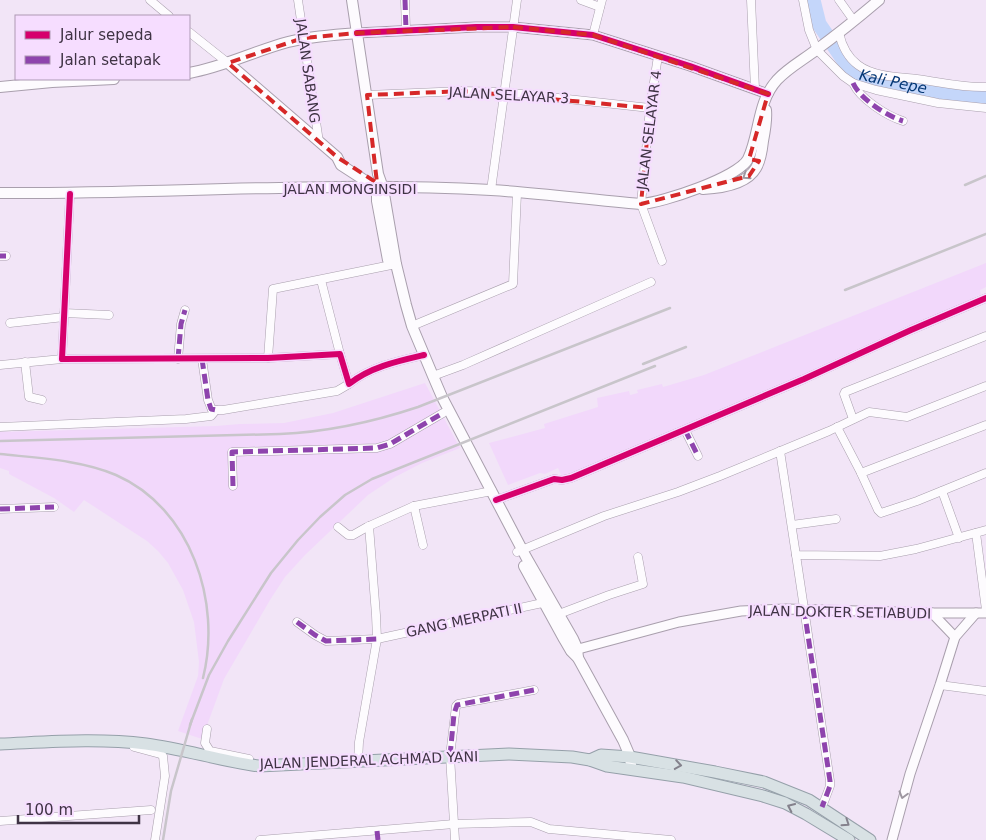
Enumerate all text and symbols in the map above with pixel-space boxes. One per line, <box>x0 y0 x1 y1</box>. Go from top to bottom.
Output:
legend <box>15 15 190 80</box>
street label: JALAN SABANG <box>293 17 323 124</box>
text: Jalur sepeda <box>59 26 153 44</box>
text: Jalan setapak <box>59 51 161 69</box>
water label: Kali Pepe <box>858 66 929 98</box>
street label: JALAN SELAYAR 4 <box>634 69 664 192</box>
street label: JALAN SELAYAR 3 <box>447 84 570 106</box>
one-way arrow <box>742 170 752 179</box>
street label: JALAN MONGINSIDI <box>282 181 417 197</box>
street label: GANG MERPATI II <box>404 600 524 640</box>
street label: JALAN DOKTER SETIABUDI <box>748 602 931 622</box>
street label: JALAN JENDERAL ACHMAD YANI <box>259 748 478 772</box>
one-way arrow <box>673 760 682 770</box>
one-way arrow <box>899 790 909 799</box>
scale bar <box>18 792 139 824</box>
text: 100 m <box>25 801 73 819</box>
one-way arrow <box>788 803 797 813</box>
one-way arrow <box>840 817 850 826</box>

